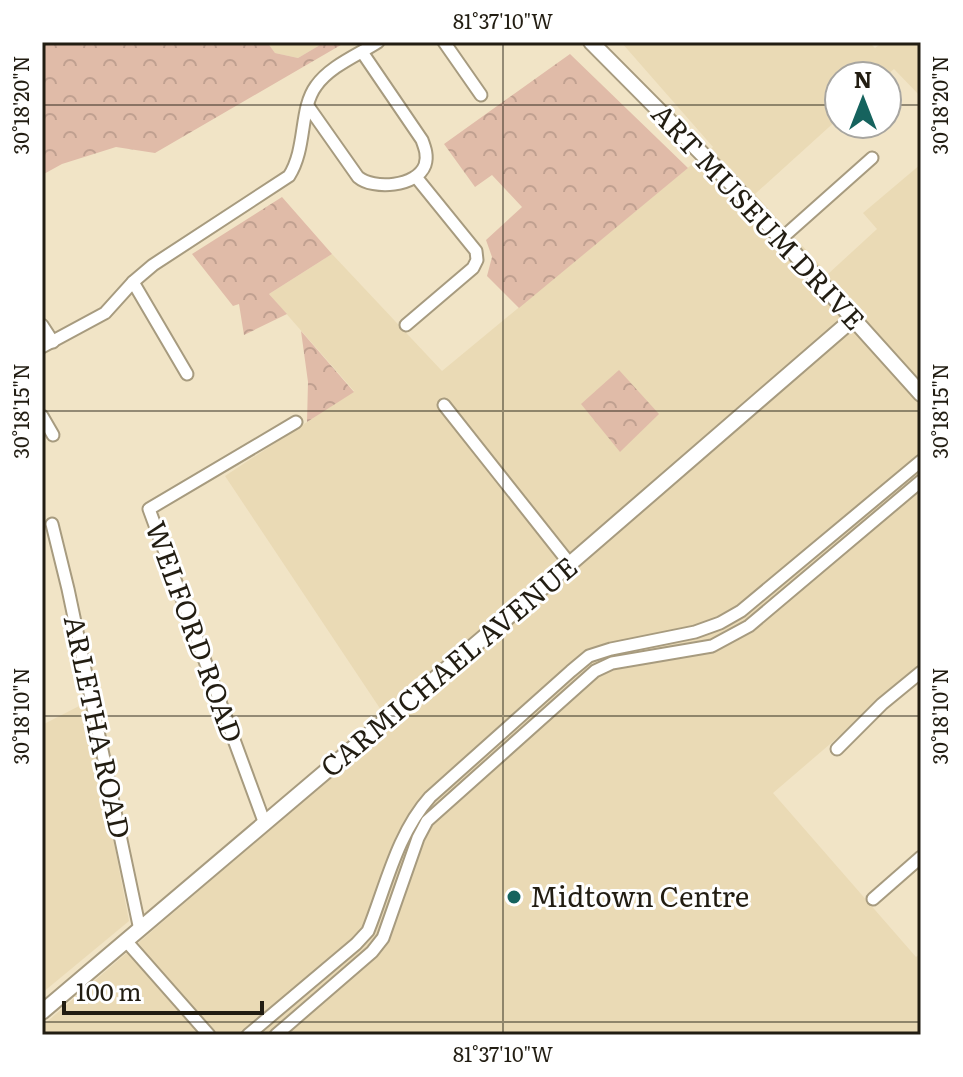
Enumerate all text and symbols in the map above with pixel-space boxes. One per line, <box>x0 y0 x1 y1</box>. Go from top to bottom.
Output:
text: 81°37'10"W <box>453 5 553 35</box>
text: 30°18'20"N <box>5 56 35 154</box>
text: 30°18'20"N <box>924 56 954 154</box>
north arrow <box>823 60 903 140</box>
text: N <box>854 62 872 95</box>
street label: ART MUSEUM DRIVE <box>643 93 876 339</box>
text: 30°18'15"N <box>5 363 35 459</box>
text: 30°18'15"N <box>924 363 954 459</box>
street label: WELFORD ROAD <box>136 515 255 748</box>
street label: CARMICHAEL AVENUE <box>310 545 585 786</box>
street label: ARLETHA ROAD <box>55 611 143 842</box>
text: 30°18'10"N <box>5 668 35 764</box>
text: 30°18'10"N <box>924 668 954 764</box>
place label: Midtown Centre <box>530 874 749 916</box>
marker: Midtown Centre <box>505 888 523 906</box>
scale bar <box>64 965 262 1015</box>
text: 100 m <box>76 973 142 1008</box>
text: 81°37'10"W <box>453 1038 553 1068</box>

